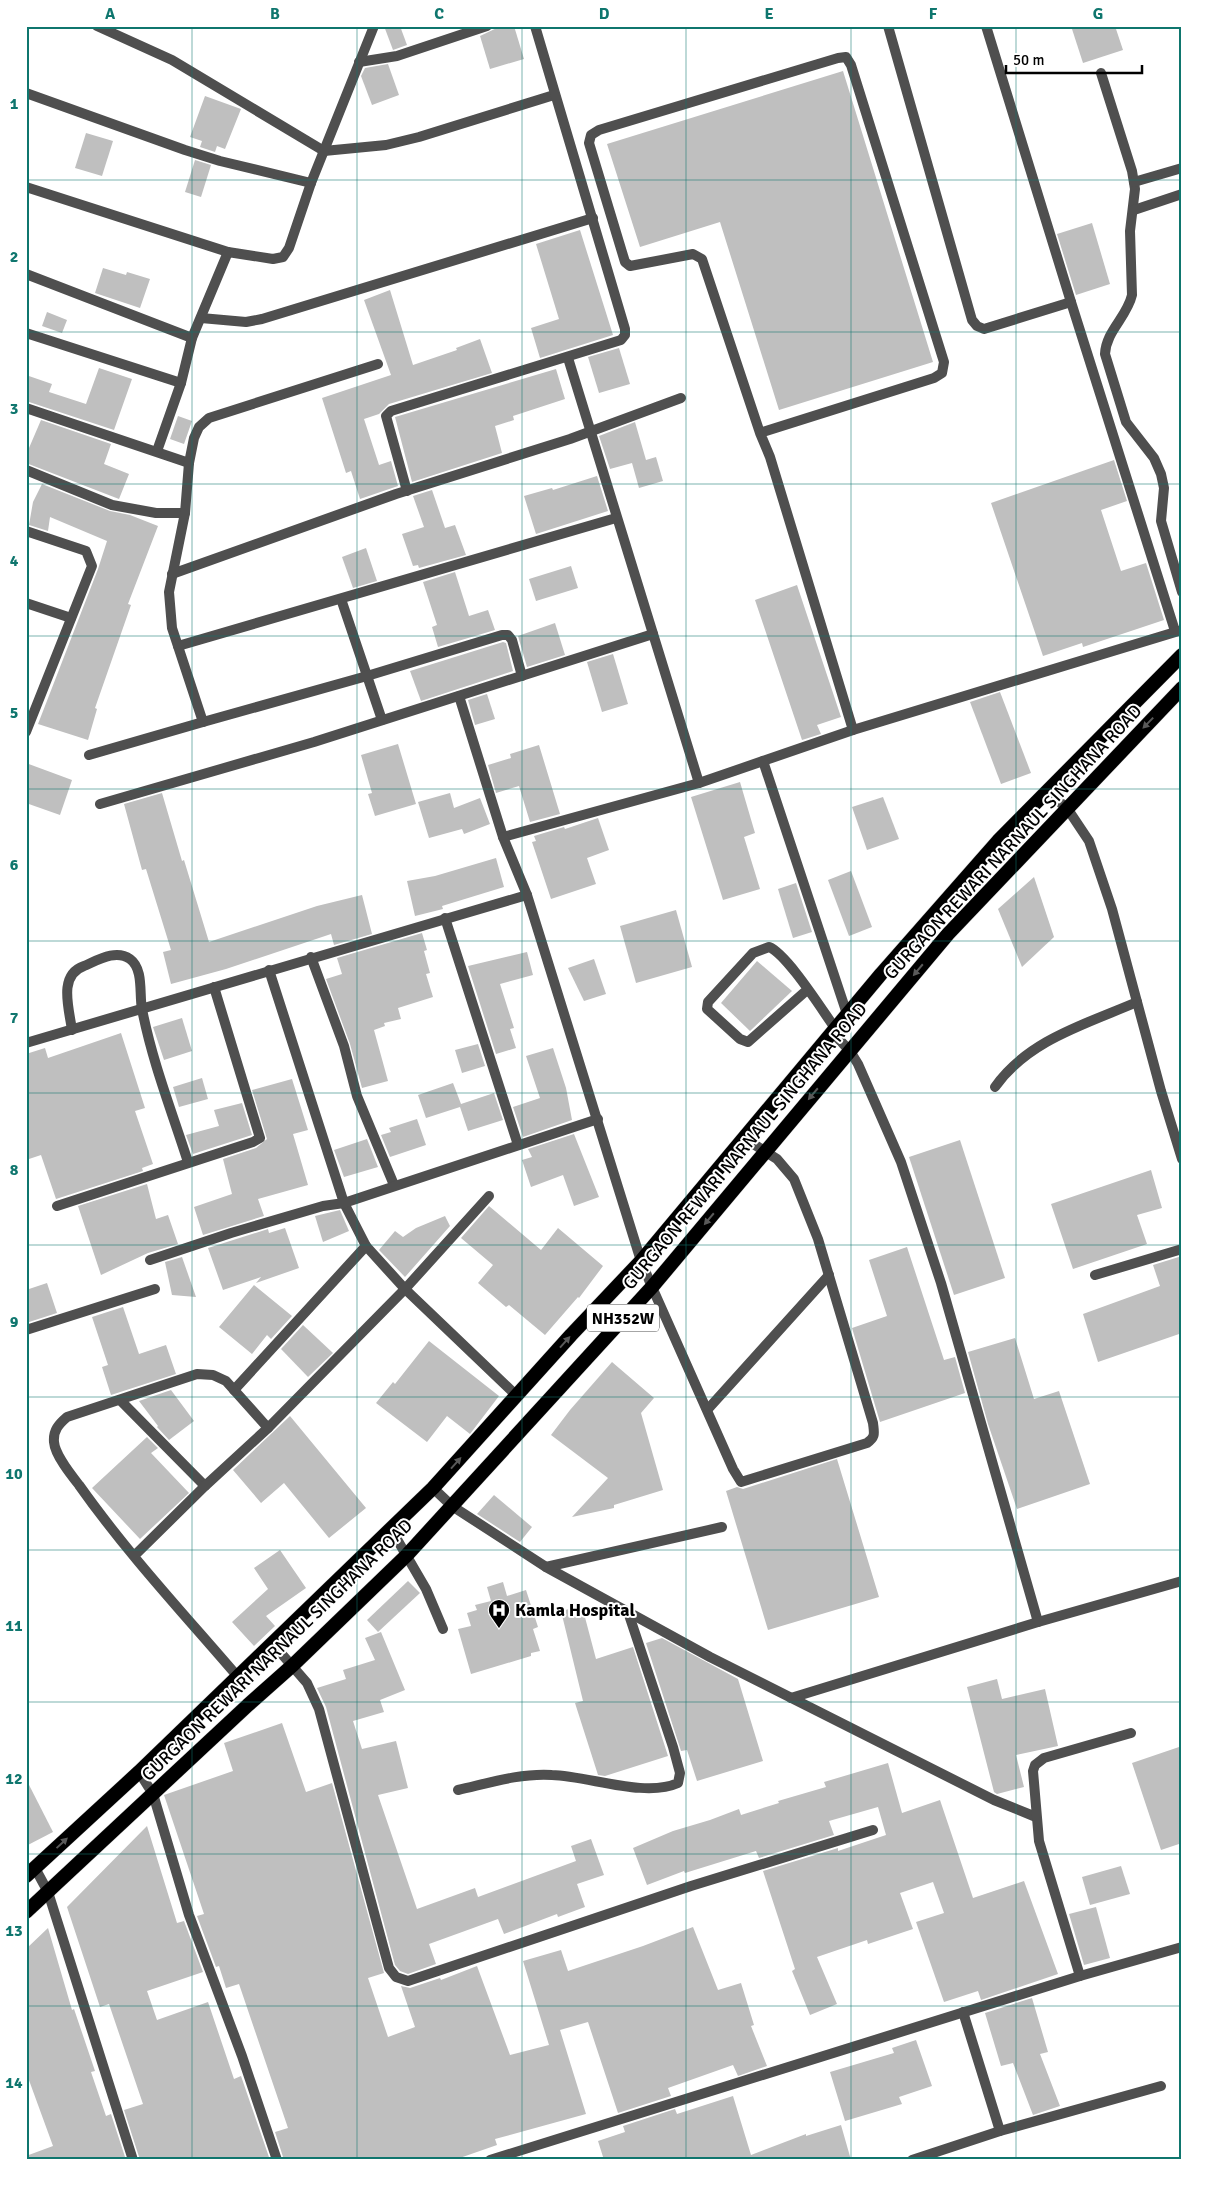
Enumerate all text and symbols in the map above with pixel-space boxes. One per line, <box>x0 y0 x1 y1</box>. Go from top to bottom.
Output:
text: A <box>105 4 116 24</box>
text: B <box>270 4 280 24</box>
text: C <box>434 4 444 24</box>
text: D <box>599 4 610 24</box>
text: E <box>764 4 774 24</box>
text: F <box>929 4 938 24</box>
text: G <box>1093 4 1103 24</box>
scale bar <box>1006 42 1142 74</box>
text: 50 m <box>1013 51 1044 69</box>
text: 1 <box>10 94 19 114</box>
text: 2 <box>10 247 18 267</box>
text: 3 <box>10 399 18 419</box>
text: 4 <box>10 551 19 571</box>
street label: GURGAON REWARI NARNAUL SINGHANA ROAD <box>880 700 1146 984</box>
text: 5 <box>10 703 18 723</box>
one-way arrow <box>1142 717 1154 729</box>
text: 6 <box>10 855 19 875</box>
one-way arrow <box>912 964 924 976</box>
street label: GURGAON REWARI NARNAUL SINGHANA ROAD <box>618 998 872 1294</box>
text: 7 <box>10 1008 19 1028</box>
one-way arrow <box>807 1088 819 1100</box>
text: 8 <box>10 1160 19 1180</box>
one-way arrow <box>703 1212 714 1225</box>
road number: NH352W <box>587 1305 659 1332</box>
text: 9 <box>10 1312 19 1332</box>
one-way arrow <box>559 1336 570 1349</box>
one-way arrow <box>450 1457 462 1469</box>
text: 10 <box>5 1464 23 1484</box>
street label: GURGAON REWARI NARNAUL SINGHANA ROAD <box>137 1514 417 1786</box>
hospital icon: Kamla Hospital <box>487 1598 511 1629</box>
place label: Kamla Hospital <box>515 1599 635 1621</box>
text: 11 <box>5 1616 23 1636</box>
text: 12 <box>5 1769 23 1789</box>
one-way arrow <box>56 1837 68 1849</box>
text: 13 <box>5 1921 23 1941</box>
text: 14 <box>5 2073 23 2093</box>

